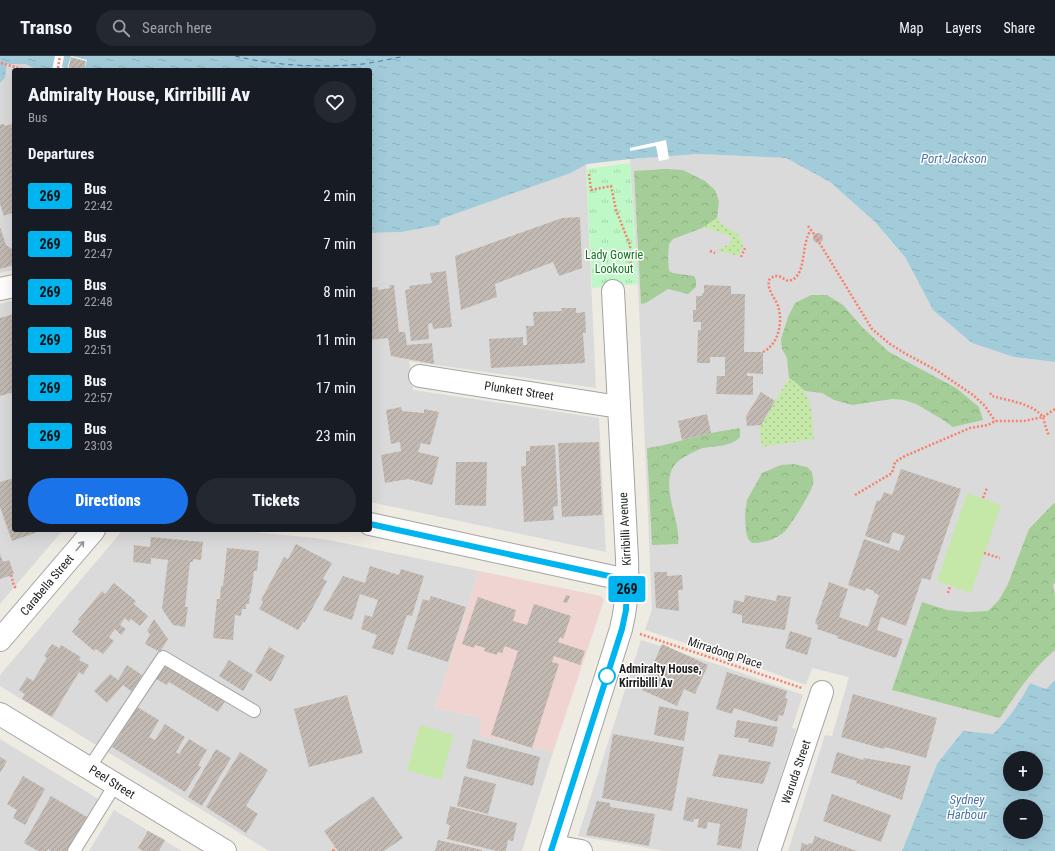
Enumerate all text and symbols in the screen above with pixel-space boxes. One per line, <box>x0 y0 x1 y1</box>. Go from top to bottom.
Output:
search box <box>96 10 376 46</box>
text: Transo <box>20 16 72 39</box>
icon: search <box>110 17 132 39</box>
text: Search here <box>142 19 212 37</box>
text: Map <box>899 20 923 36</box>
text: Layers <box>945 20 982 36</box>
text: Share <box>1004 20 1035 36</box>
button: heart <box>314 81 356 123</box>
text: Admiralty House, Kirribilli Av <box>28 83 250 106</box>
text: Bus <box>28 110 47 125</box>
text: Departures <box>28 145 94 163</box>
water label: Port Jackson <box>921 151 987 166</box>
text: Bus <box>84 180 107 198</box>
text: 2 min <box>323 187 356 205</box>
text: 269 <box>39 188 61 204</box>
text: 22:42 <box>84 198 113 213</box>
text: Bus <box>84 228 107 246</box>
text: 7 min <box>323 235 356 253</box>
text: 269 <box>39 236 61 252</box>
text: 22:47 <box>84 246 113 261</box>
park label: Lady Gowrie Lookout <box>585 248 643 276</box>
text: Bus <box>84 276 107 294</box>
text: 8 min <box>323 283 356 301</box>
text: 269 <box>39 284 61 300</box>
text: 22:48 <box>84 294 113 309</box>
text: Bus <box>84 324 107 342</box>
text: 11 min <box>316 331 356 349</box>
text: 269 <box>39 332 61 348</box>
text: 22:51 <box>84 342 113 357</box>
text: Bus <box>84 372 107 390</box>
text: 17 min <box>316 379 356 397</box>
street label: Plunkett Street <box>483 379 555 403</box>
text: 269 <box>39 380 61 396</box>
text: 22:57 <box>84 390 113 405</box>
text: Bus <box>84 420 107 438</box>
text: 23 min <box>316 427 356 445</box>
text: 269 <box>39 428 61 444</box>
text: 23:03 <box>84 438 113 453</box>
button: Directions <box>28 478 188 524</box>
button: Tickets <box>196 478 356 524</box>
street label: Kirribilli Avenue <box>616 492 634 566</box>
one-way arrow <box>75 541 84 551</box>
street label: Carabella Street <box>17 551 77 618</box>
line badge: 269 <box>604 576 650 602</box>
text: 269 <box>616 581 638 597</box>
street label: Mirradong Place <box>686 634 764 672</box>
place label: Admiralty House, Kirribilli Av <box>619 662 702 690</box>
marker: Admiralty House, Kirribilli Av <box>598 667 616 685</box>
street label: Waruda Street <box>779 738 814 806</box>
map controls <box>1003 751 1043 839</box>
button: + <box>1003 751 1043 791</box>
street label: Peel Street <box>86 762 138 802</box>
water label: Sydney Harbour <box>947 792 988 822</box>
button: − <box>1003 799 1043 839</box>

